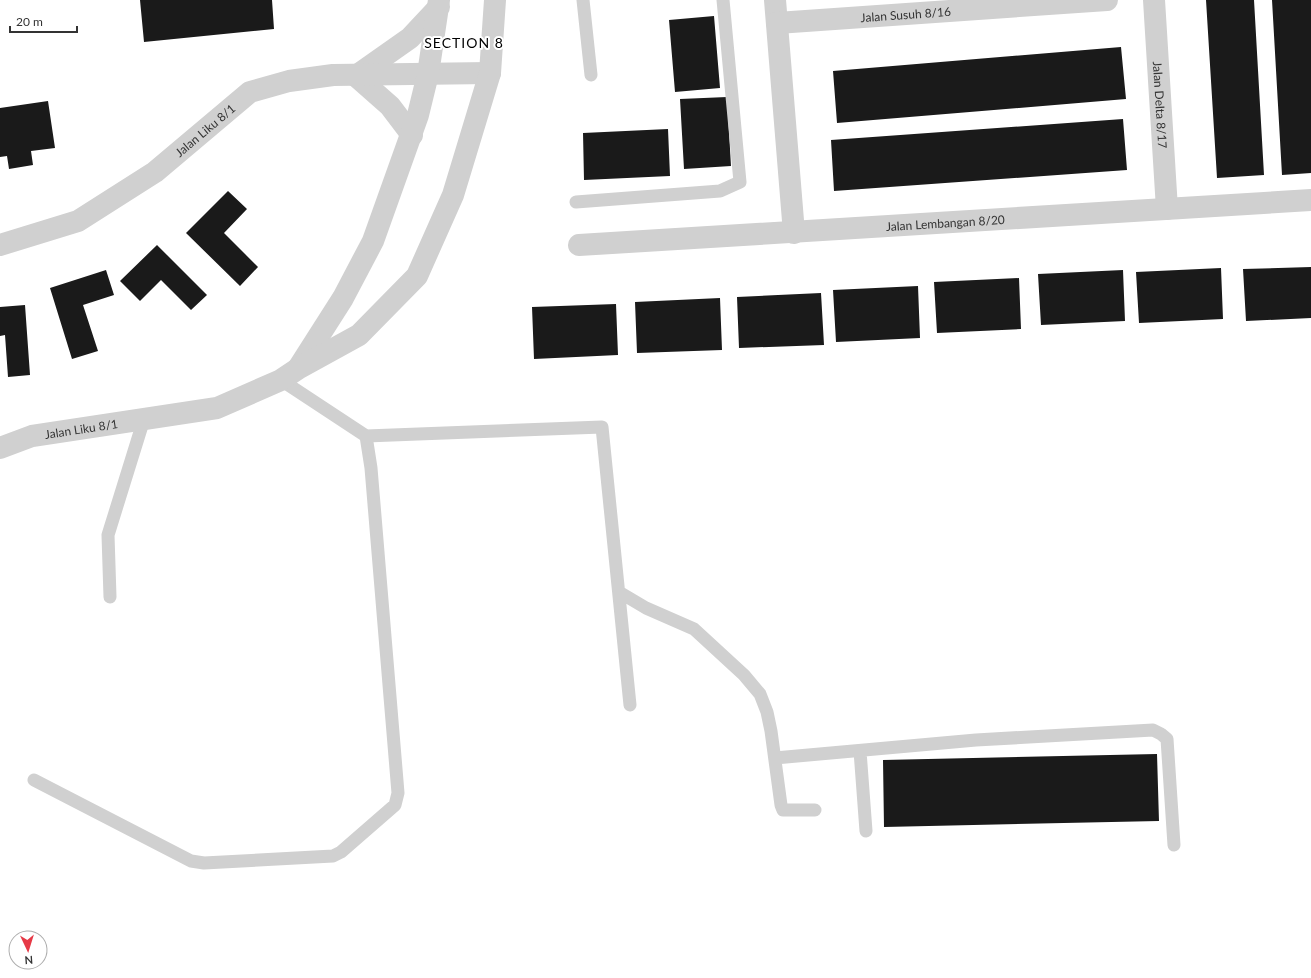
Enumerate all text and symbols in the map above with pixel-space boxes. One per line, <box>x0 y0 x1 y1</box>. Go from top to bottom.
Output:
street label: Jalan Susuh 8/16 <box>860 3 951 25</box>
scale bar <box>10 8 77 34</box>
text: 20 m <box>16 14 43 29</box>
district label: SECTION 8 <box>424 34 504 51</box>
street label: Jalan Delta 8/17 <box>1150 61 1171 149</box>
street label: Jalan Liku 8/1 <box>172 101 238 160</box>
street label: Jalan Lembangan 8/20 <box>885 211 1005 234</box>
street label: Jalan Liku 8/1 <box>44 416 119 441</box>
north arrow <box>8 930 48 970</box>
text: N <box>24 954 33 967</box>

